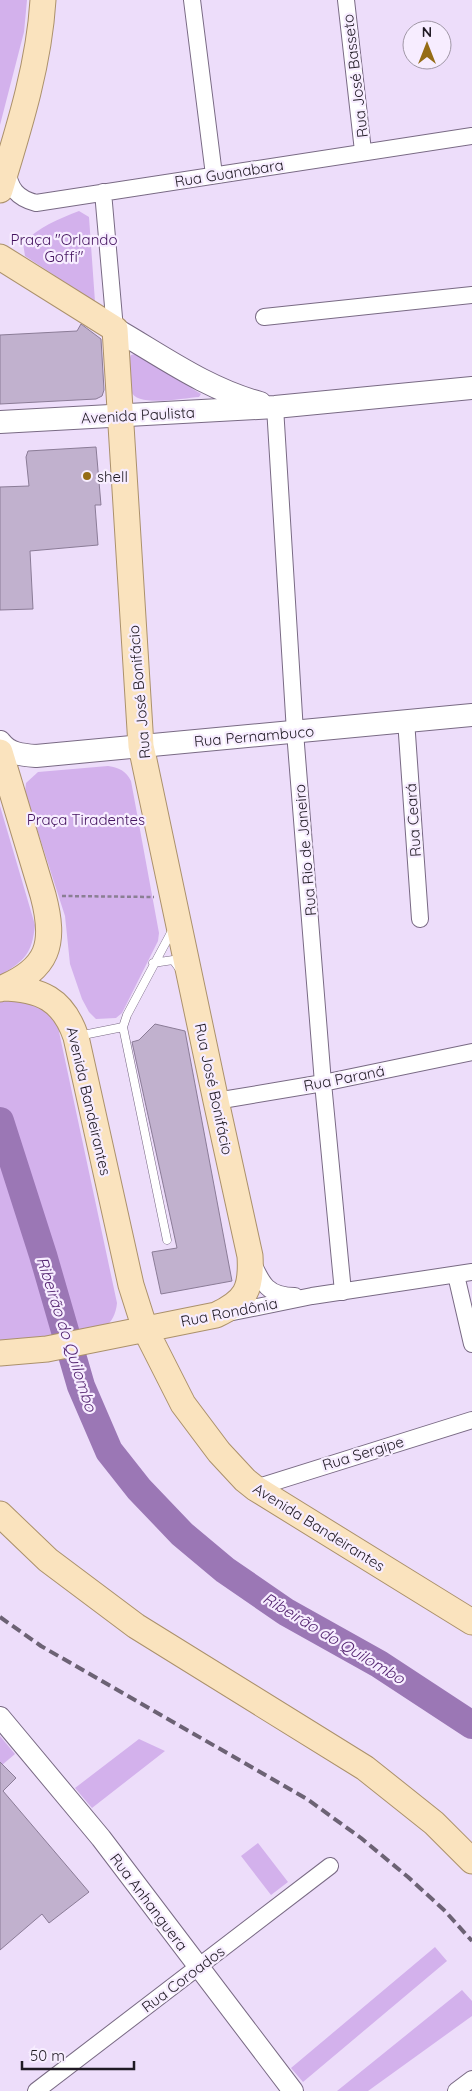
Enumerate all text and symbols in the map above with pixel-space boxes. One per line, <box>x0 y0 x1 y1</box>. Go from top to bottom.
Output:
street label: Rua José Basseto <box>338 13 372 139</box>
north arrow <box>402 20 452 70</box>
text: N <box>422 23 432 41</box>
street label: Rua Guanabara <box>173 155 285 191</box>
park label: Praça "Orlando Goffi" <box>11 230 117 266</box>
street label: Avenida Paulista <box>81 403 195 427</box>
place label: shell <box>97 467 128 486</box>
marker: shell <box>81 470 93 482</box>
street label: Rua José Bonifácio <box>124 624 154 760</box>
street label: Rua Pernambuco <box>193 721 315 751</box>
street label: Rua Rio de Janeiro <box>290 783 320 917</box>
street label: Rua Ceará <box>401 783 425 857</box>
park label: Praça Tiradentes <box>27 810 145 829</box>
street label: Rua José Bonifácio <box>191 1021 237 1157</box>
street label: Avenida Bandeirantes <box>63 1025 115 1177</box>
street label: Rua Paraná <box>302 1061 386 1095</box>
water label: Ribeirão do Quilombo <box>32 1254 102 1415</box>
street label: Rua Rondônia <box>179 1293 279 1331</box>
street label: Rua Sergipe <box>320 1432 406 1474</box>
street label: Avenida Bandeirantes <box>250 1479 388 1575</box>
water label: Ribeirão do Quilombo <box>260 1588 410 1689</box>
street label: Rua Anhanguera <box>106 1849 192 1955</box>
street label: Rua Coroados <box>138 1942 228 2016</box>
scale bar <box>22 2038 135 2070</box>
text: 50 m <box>30 2046 65 2065</box>

